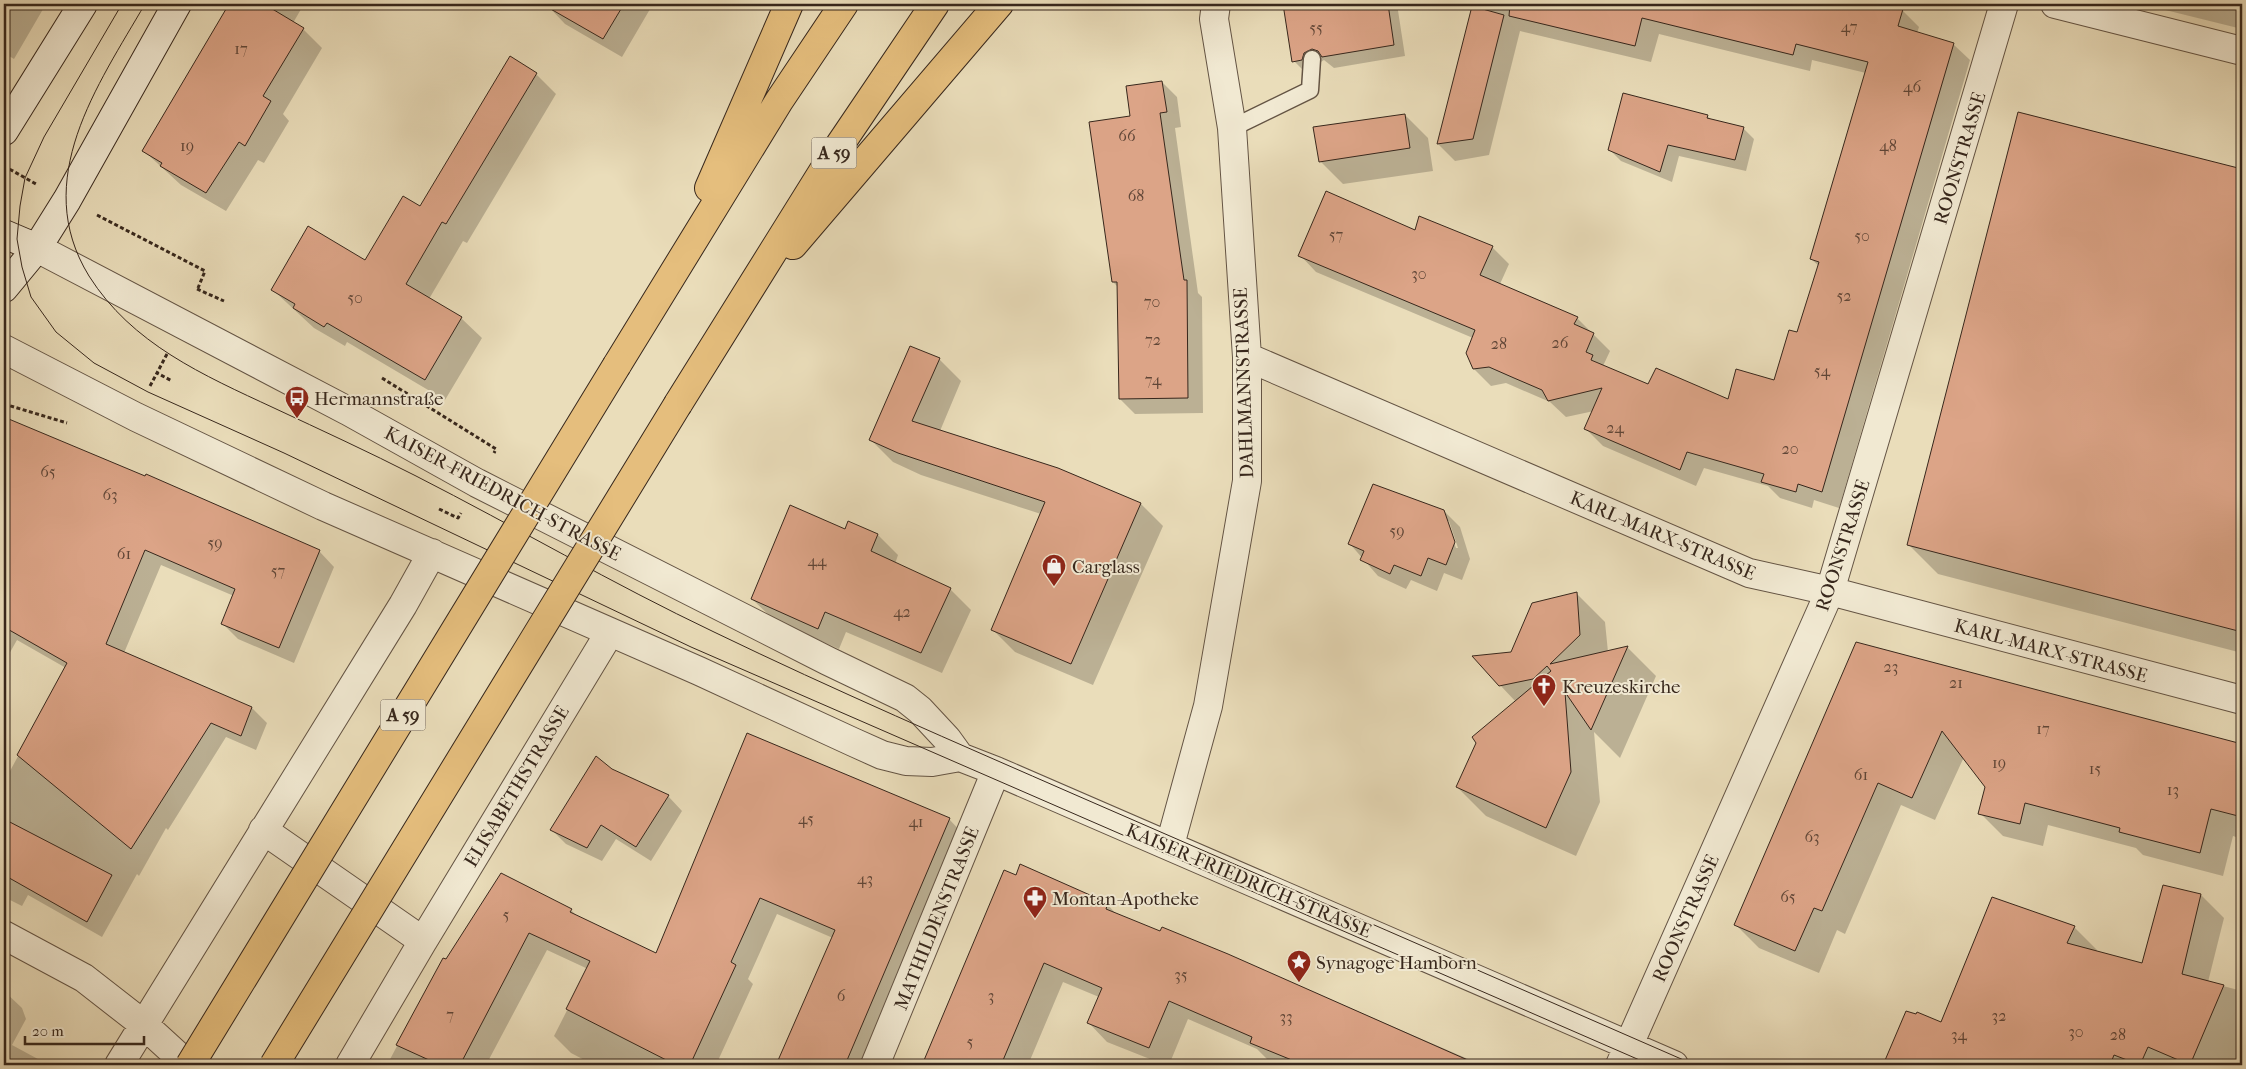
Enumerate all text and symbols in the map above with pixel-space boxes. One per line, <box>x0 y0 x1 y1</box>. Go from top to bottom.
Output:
house number: 47 <box>1841 17 1858 36</box>
house number: 55 <box>1309 18 1323 37</box>
house number: 17 <box>234 39 248 58</box>
house number: 46 <box>1903 77 1921 96</box>
street label: ROONSTRASSE <box>1929 89 1991 227</box>
house number: 66 <box>1118 126 1136 145</box>
house number: 19 <box>180 136 194 155</box>
house number: 48 <box>1879 136 1897 155</box>
road number: A 59 <box>812 138 856 168</box>
house number: 68 <box>1128 186 1144 205</box>
house number: 57 <box>1329 225 1344 244</box>
house number: 50 <box>1854 226 1870 245</box>
house number: 30 <box>1411 264 1427 283</box>
house number: 52 <box>1836 286 1852 305</box>
street label: DAHLMANNSTRASSE <box>1230 287 1258 479</box>
house number: 50 <box>347 288 363 307</box>
house number: 70 <box>1144 292 1160 311</box>
house number: 72 <box>1145 330 1161 349</box>
house number: 26 <box>1552 333 1569 352</box>
house number: 28 <box>1491 334 1507 353</box>
house number: 54 <box>1814 361 1831 380</box>
house number: 74 <box>1145 370 1162 389</box>
bus stop icon: Hermannstraße <box>284 385 310 419</box>
place label: Hermannstraße <box>314 388 443 410</box>
house number: 24 <box>1606 418 1624 437</box>
street label: KAISER-FRIEDRICH-STRASSE <box>381 422 625 566</box>
house number: 20 <box>1781 439 1799 458</box>
house number: 65 <box>40 462 56 481</box>
street label: ROONSTRASSE <box>1811 476 1875 614</box>
house number: 63 <box>102 485 118 504</box>
street label: KARL-MARX-STRASSE <box>1567 487 1759 585</box>
house number: 59 <box>1389 521 1405 540</box>
house number: 59 <box>207 533 223 552</box>
house number: 61 <box>117 544 131 563</box>
house number: 44 <box>808 551 827 570</box>
shop icon: Carglass <box>1041 553 1067 587</box>
place label: Carglass <box>1072 556 1140 578</box>
house number: 57 <box>271 561 286 580</box>
house number: 42 <box>893 602 911 621</box>
street label: KARL-MARX-STRASSE <box>1952 615 2150 688</box>
house number: 23 <box>1884 657 1898 676</box>
church icon: Kreuzeskirche <box>1531 673 1557 707</box>
house number: 21 <box>1949 673 1963 692</box>
place label: Kreuzeskirche <box>1562 676 1680 698</box>
road number: A 59 <box>380 700 426 730</box>
street label: ELISABETHSTRASSE <box>460 702 574 871</box>
house number: 17 <box>2036 719 2050 738</box>
house number: 19 <box>1992 753 2006 772</box>
house number: 15 <box>2089 759 2101 778</box>
house number: 61 <box>1854 765 1868 784</box>
house number: 13 <box>2167 780 2179 799</box>
house number: 45 <box>798 809 814 828</box>
house number: 41 <box>908 812 924 831</box>
street label: KAISER-FRIEDRICH-STRASSE <box>1123 819 1375 943</box>
street label: MATHILDENSTRASSE <box>890 823 984 1013</box>
house number: 63 <box>1804 827 1820 846</box>
street label: ROONSTRASSE <box>1648 851 1724 986</box>
house number: 43 <box>857 869 873 888</box>
pharmacy icon: Montan-Apotheke <box>1022 885 1048 919</box>
house number: 65 <box>1780 887 1796 906</box>
place label: Montan-Apotheke <box>1052 888 1199 910</box>
house number: 5 <box>503 905 510 924</box>
place icon: Synagoge Hamborn <box>1286 949 1312 983</box>
place label: Synagoge Hamborn <box>1316 952 1477 974</box>
house number: 35 <box>1174 965 1188 984</box>
house number: 6 <box>837 986 846 1005</box>
house number: 3 <box>988 986 994 1005</box>
house number: 7 <box>446 1005 454 1024</box>
house number: 32 <box>1992 1006 2006 1025</box>
house number: 33 <box>1279 1007 1293 1026</box>
scale bar <box>25 1014 144 1046</box>
text: 20 m <box>32 1022 64 1040</box>
house number: 30 <box>2068 1022 2084 1041</box>
house number: 34 <box>1951 1025 1968 1044</box>
house number: 28 <box>2110 1025 2126 1044</box>
house number: 5 <box>967 1032 974 1051</box>

